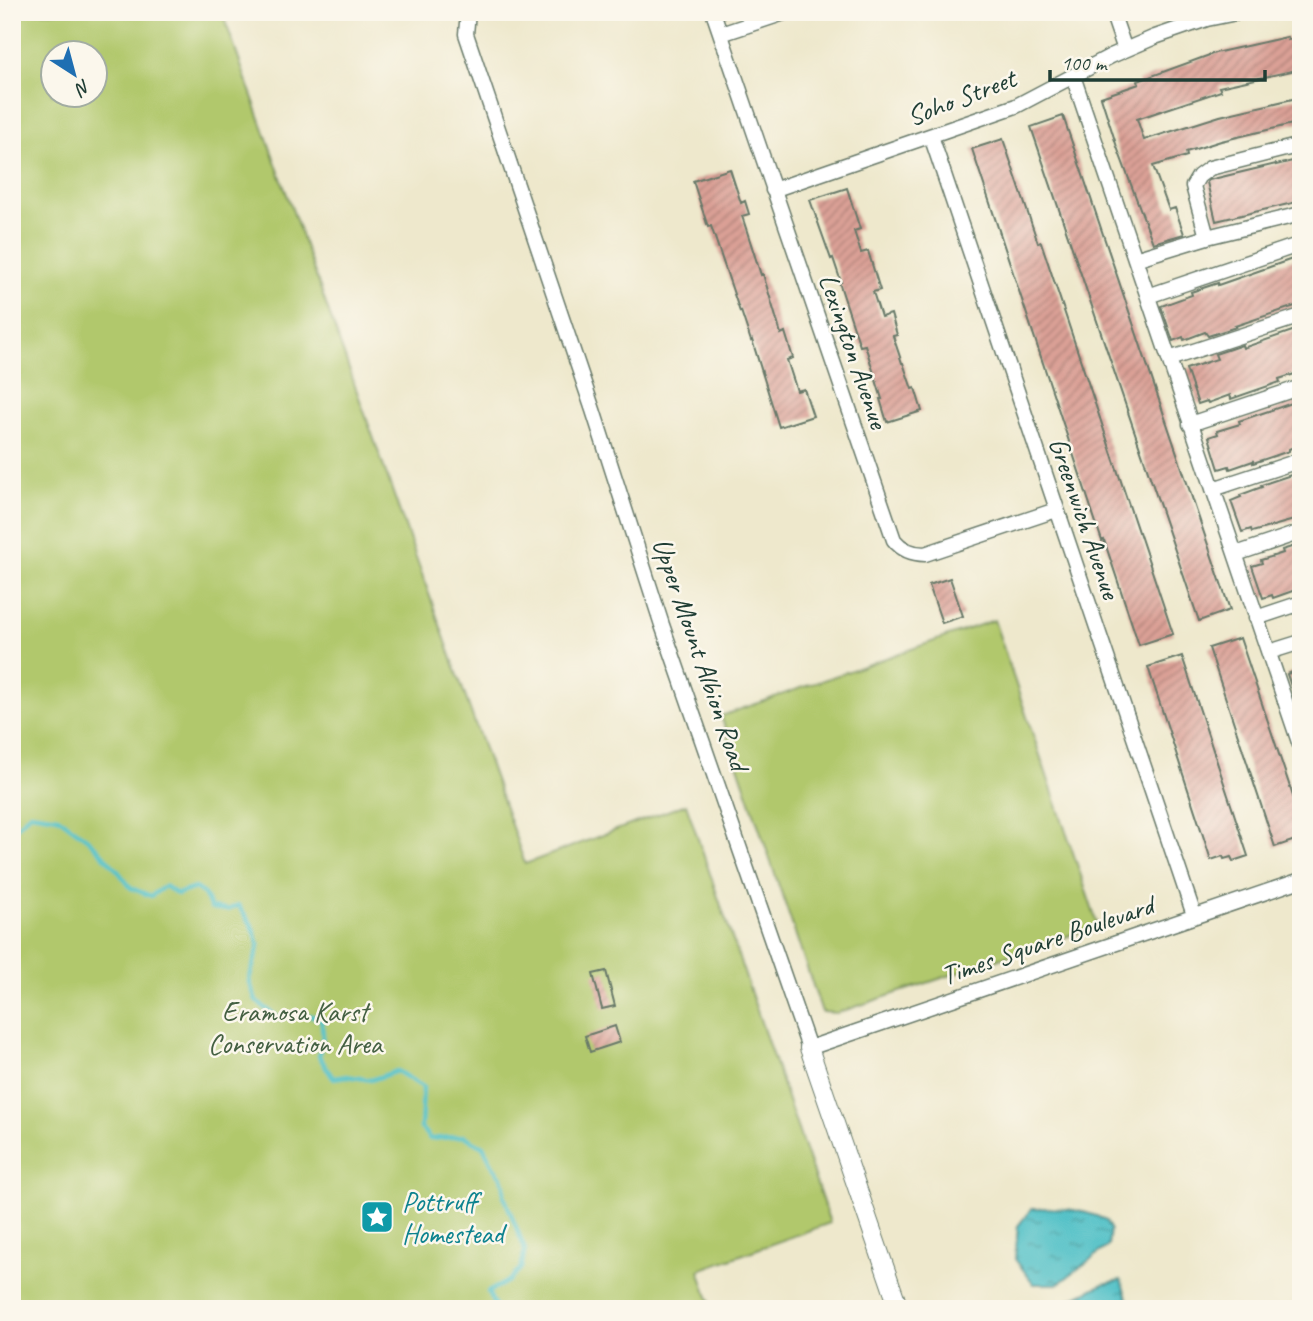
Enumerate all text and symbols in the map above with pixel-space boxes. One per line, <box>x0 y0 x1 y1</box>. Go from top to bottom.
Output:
north arrow <box>38 38 108 108</box>
scale bar <box>1050 38 1266 82</box>
text: 100 m <box>1061 50 1108 76</box>
street label: Soho Street <box>902 59 1023 134</box>
text: N <box>69 74 95 102</box>
street label: Lexington Avenue <box>811 269 897 435</box>
street label: Greenwich Avenue <box>1041 433 1130 605</box>
street label: Upper Mount Albion Road <box>645 533 758 778</box>
street label: Times Square Boulevard <box>936 886 1162 993</box>
park label: Eramosa Karst Conservation Area <box>208 994 384 1061</box>
place label: Pottruff Homestead <box>402 1184 508 1251</box>
place icon: Pottruff Homestead <box>358 1198 396 1236</box>

